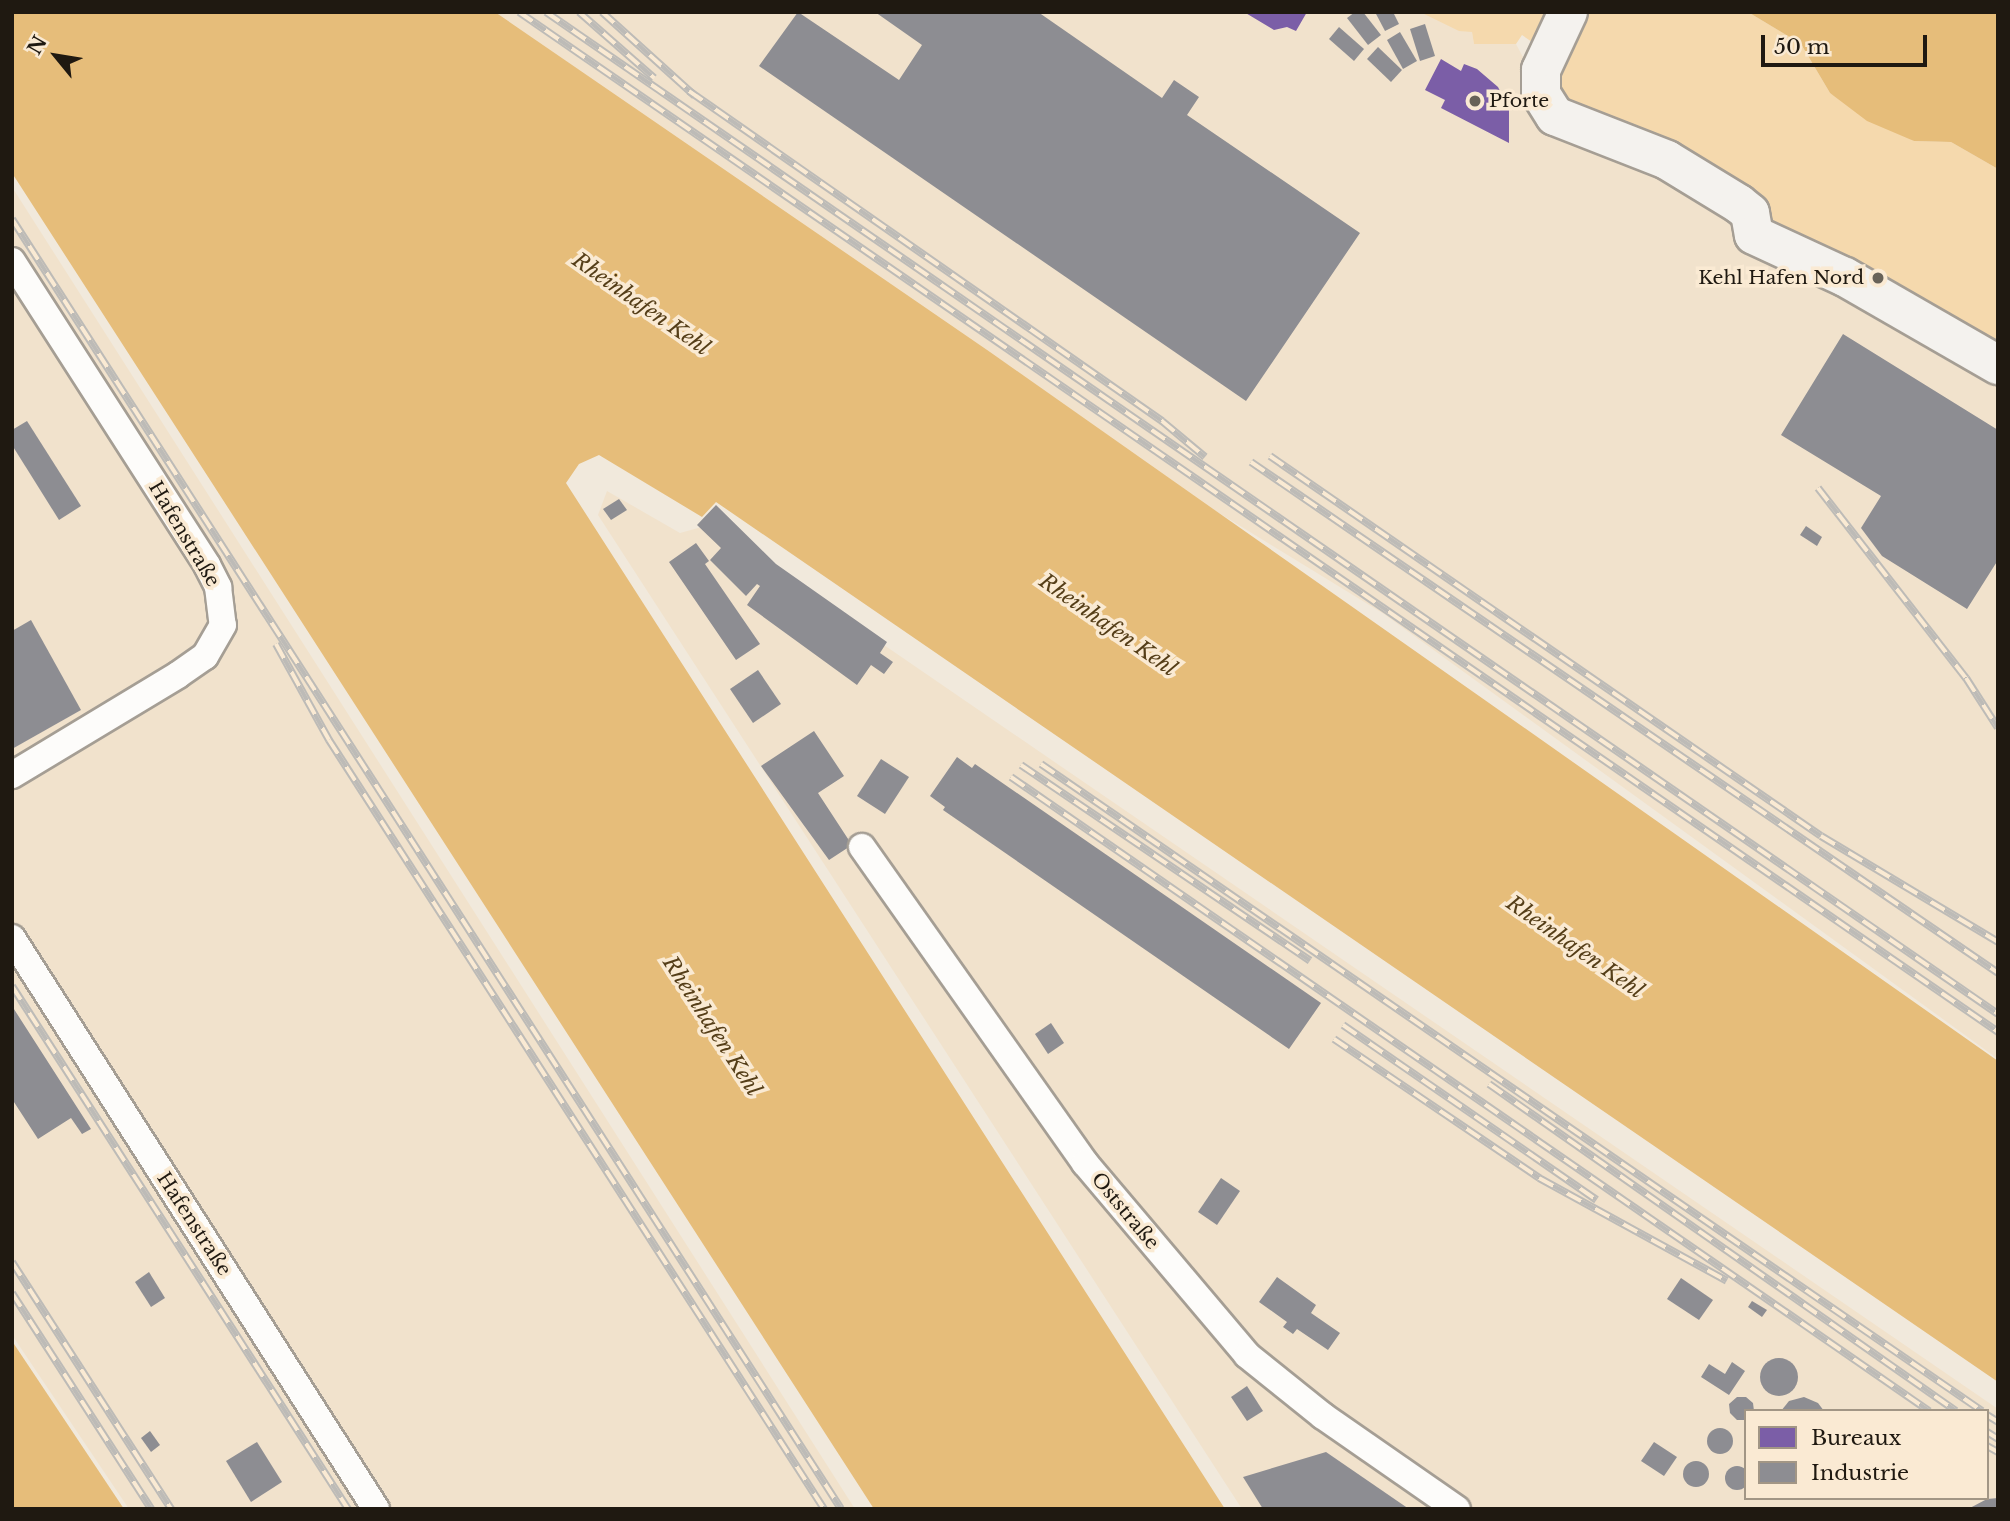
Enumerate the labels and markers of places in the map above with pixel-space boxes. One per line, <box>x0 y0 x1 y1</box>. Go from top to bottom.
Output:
place label: Pforte <box>1489 90 1549 112</box>
marker: Pforte <box>1467 93 1483 109</box>
place label: Kehl Hafen Nord <box>1698 267 1864 289</box>
marker: Kehl Hafen Nord <box>1870 270 1886 286</box>

